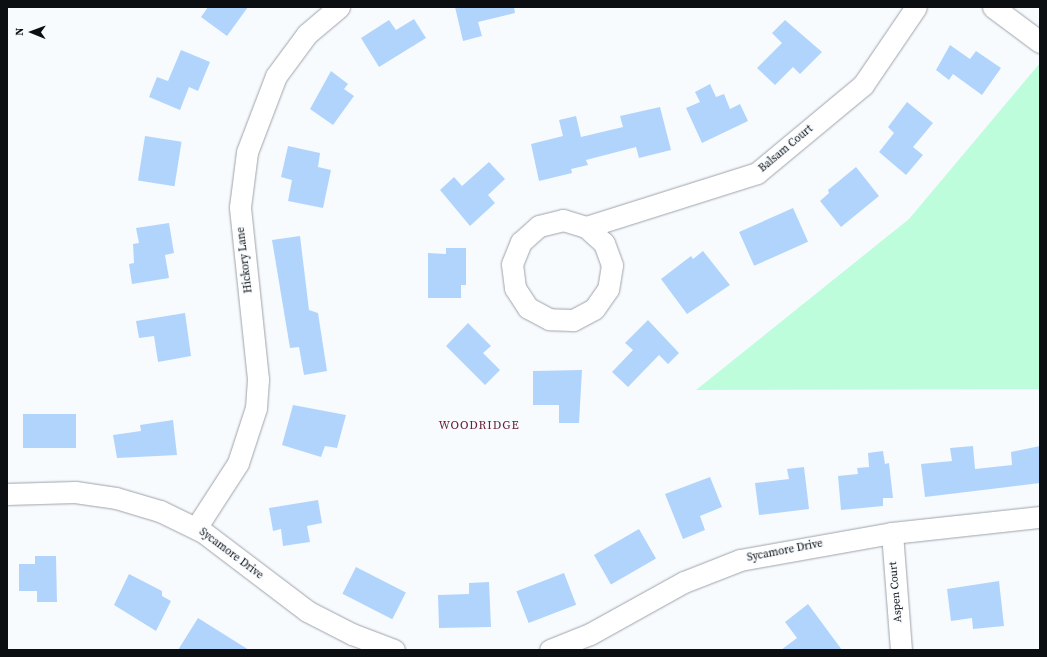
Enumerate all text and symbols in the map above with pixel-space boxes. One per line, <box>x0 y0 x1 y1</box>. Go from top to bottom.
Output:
north arrow <box>12 12 52 52</box>
text: N <box>12 28 27 36</box>
street label: Balsam Court <box>756 123 816 175</box>
street label: Hickory Lane <box>234 226 256 294</box>
district label: WOODRIDGE <box>438 419 520 433</box>
street label: Sycamore Drive <box>196 526 266 582</box>
street label: Sycamore Drive <box>746 537 824 565</box>
street label: Aspen Court <box>887 561 905 623</box>

